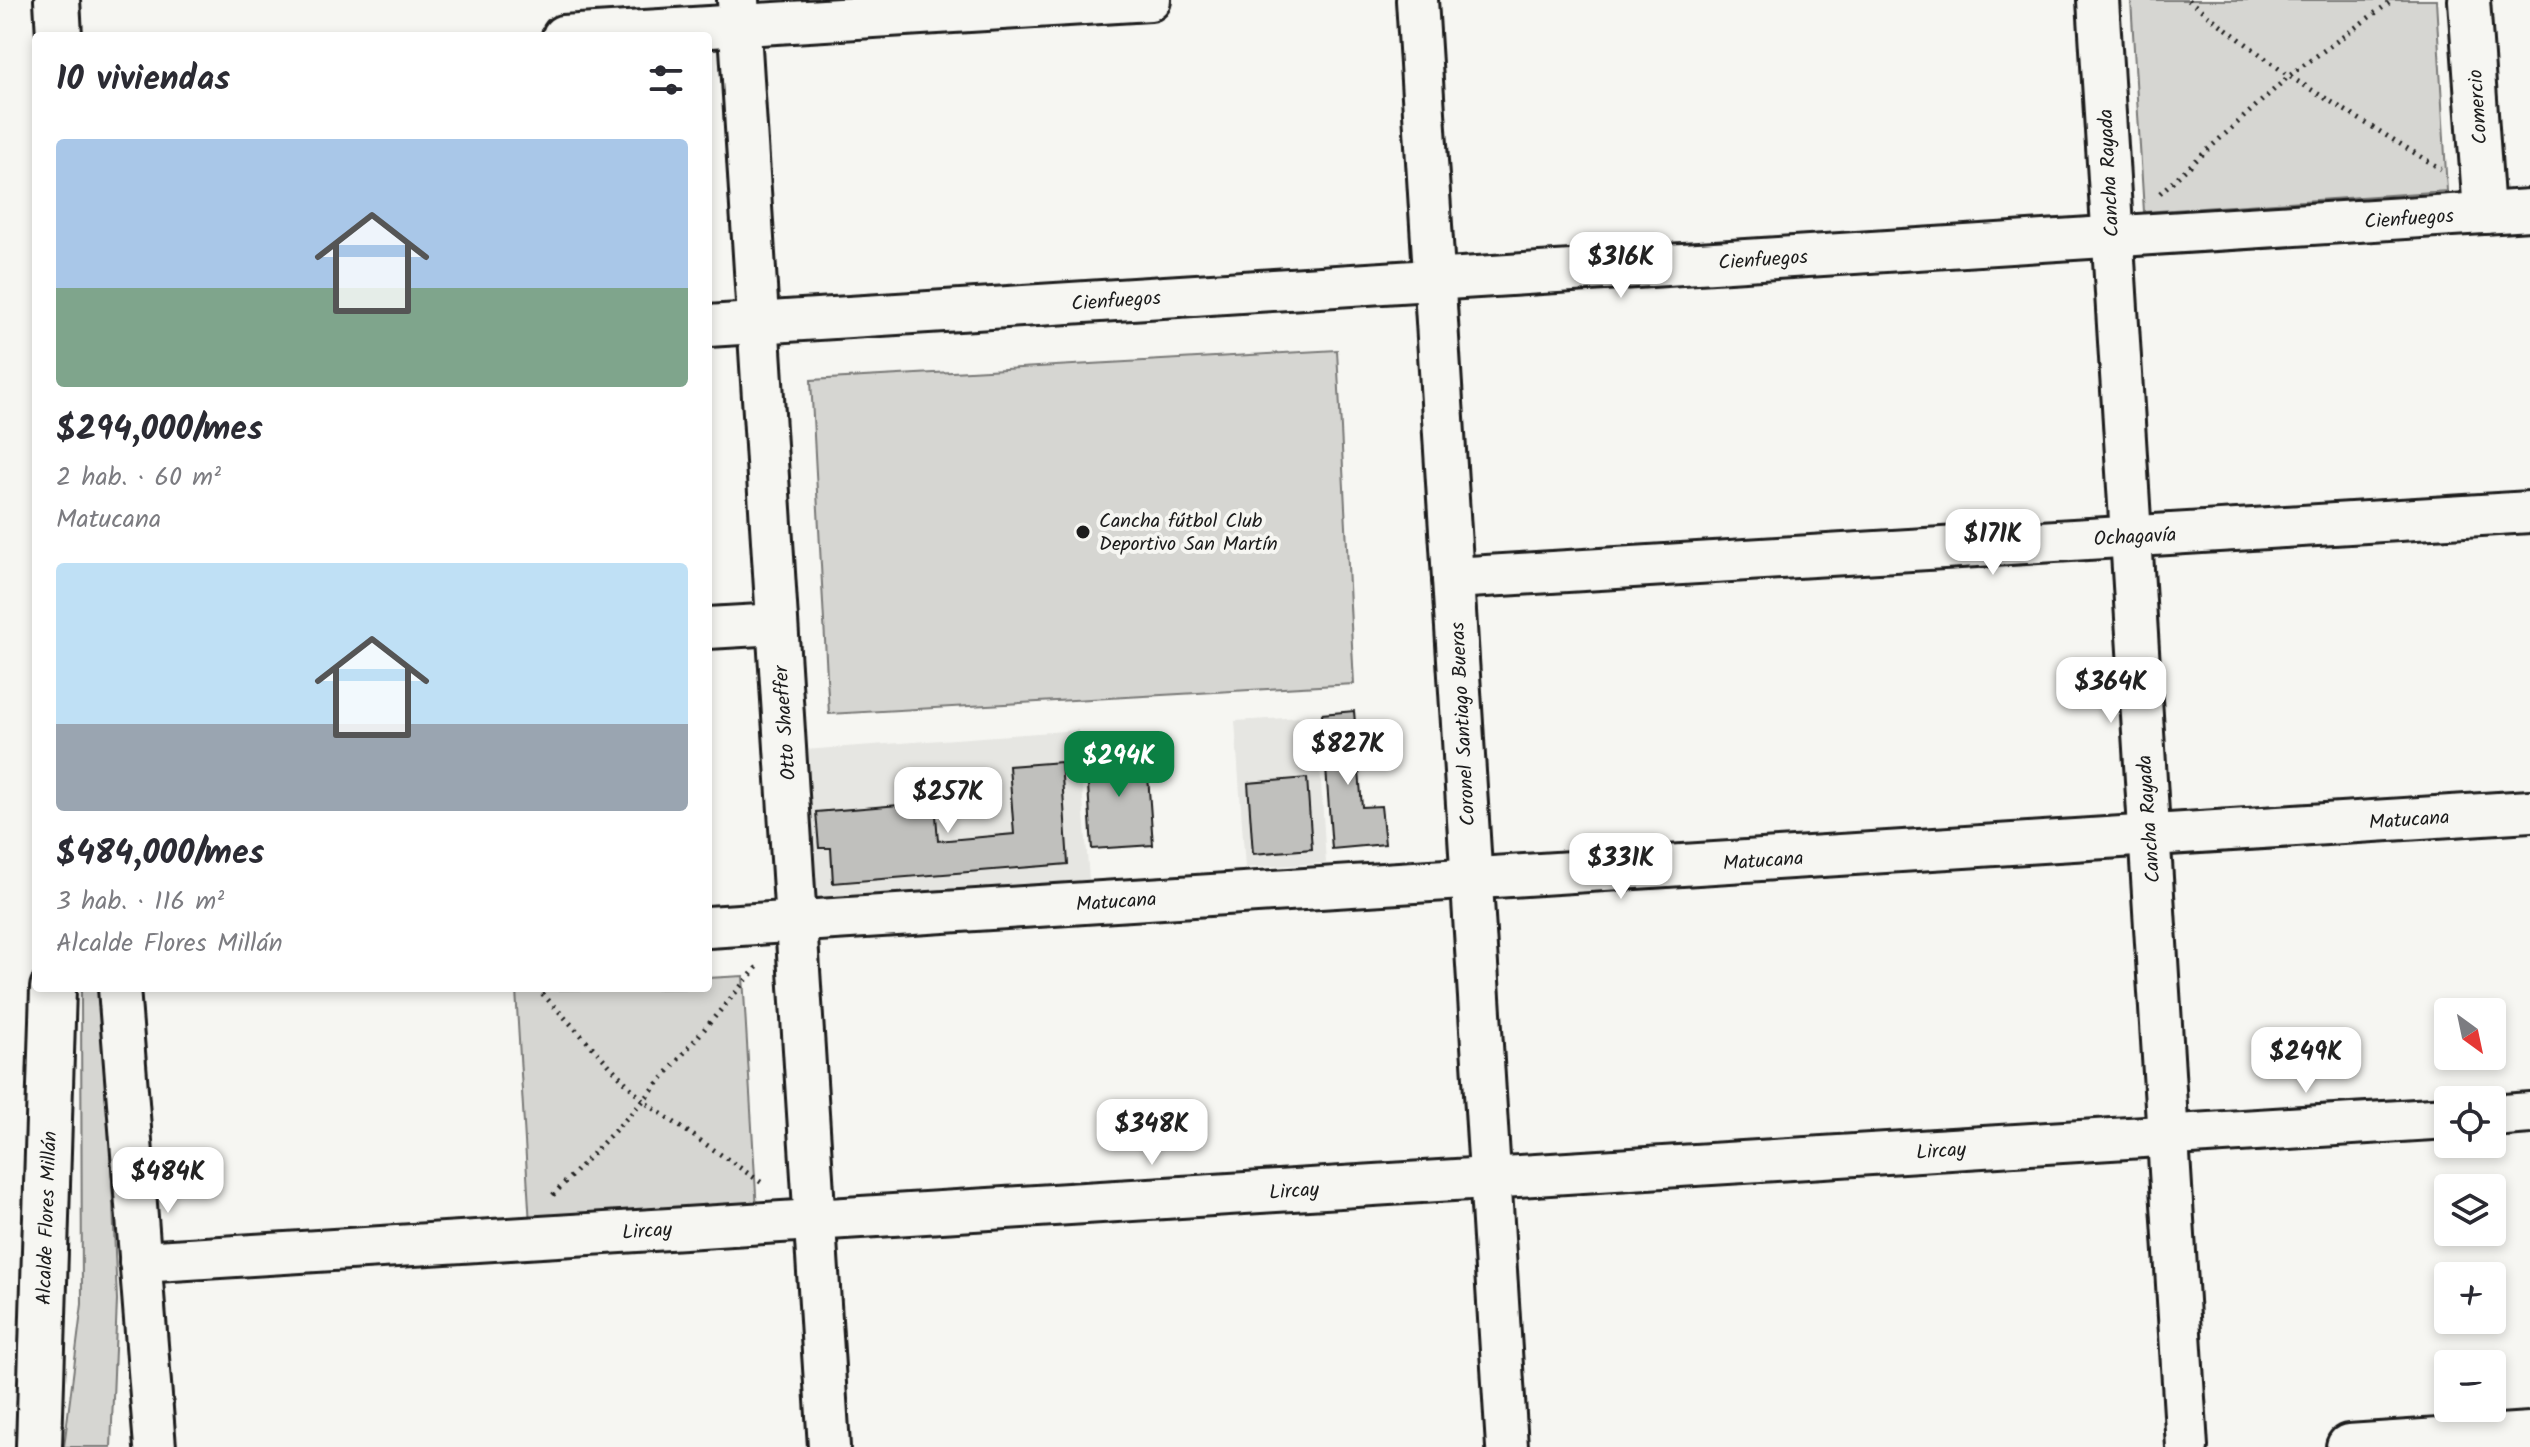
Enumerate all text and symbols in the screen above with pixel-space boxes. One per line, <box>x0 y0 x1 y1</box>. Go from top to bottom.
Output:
text: 10 viviendas <box>56 53 230 107</box>
icon: filters <box>644 58 688 102</box>
street label: Comercio <box>2460 68 2498 146</box>
street label: Cancha Rayada <box>2091 108 2129 238</box>
icon: home <box>300 191 444 335</box>
street label: Cienfuegos <box>2363 201 2455 239</box>
pin: $316K <box>1565 232 1677 300</box>
text: $316K <box>1587 237 1655 279</box>
street label: Cienfuegos <box>1717 242 1809 280</box>
street label: Cienfuegos <box>1070 283 1162 321</box>
text: $294,000/mes <box>56 403 263 457</box>
text: 2 hab. · 60 m² <box>56 457 221 499</box>
text: Matucana <box>56 499 161 541</box>
place label: Cancha fútbol Club Deportivo San Martín <box>1099 506 1278 561</box>
pin: $171K <box>1937 509 2049 577</box>
text: $171K <box>1963 514 2023 556</box>
street label: Ochagavía <box>2093 520 2177 556</box>
marker: Cancha fútbol Club Deportivo San Martín <box>1074 523 1092 541</box>
icon: home <box>300 615 444 759</box>
street label: Coronel Santiago Bueras <box>1443 621 1485 827</box>
pin: $364K <box>2055 657 2167 725</box>
text: $364K <box>2074 662 2148 704</box>
street label: Otto Shaeffer <box>766 663 806 781</box>
pin: $827K <box>1292 719 1404 787</box>
text: $827K <box>1311 724 1385 766</box>
pin: $294K <box>1063 731 1175 799</box>
text: $294K <box>1082 736 1156 778</box>
street label: Cancha Rayada <box>2130 754 2170 884</box>
pin: $257K <box>892 767 1004 835</box>
text: $257K <box>912 772 984 814</box>
street label: Matucana <box>2368 802 2451 840</box>
text: $484,000/mes <box>56 827 264 881</box>
pin: $331K <box>1565 833 1677 901</box>
text: $331K <box>1587 838 1655 880</box>
street label: Matucana <box>1722 843 1805 881</box>
text: 3 hab. · 116 m² <box>56 881 224 923</box>
street label: Matucana <box>1075 884 1158 922</box>
text: Alcalde Flores Millán <box>56 923 283 965</box>
north arrow <box>2434 998 2506 1070</box>
map controls <box>2434 998 2506 1422</box>
pin: $249K <box>2250 1027 2362 1095</box>
text: $249K <box>2269 1032 2343 1074</box>
button: locate <box>2434 1086 2506 1158</box>
pin: $348K <box>1096 1099 1208 1167</box>
text: $348K <box>1115 1104 1189 1146</box>
street label: Alcalde Flores Millán <box>29 1130 67 1306</box>
street label: Lircay <box>1915 1134 1968 1170</box>
pin: $484K <box>112 1147 224 1215</box>
text: $484K <box>131 1152 205 1194</box>
street label: Lircay <box>1268 1174 1321 1210</box>
button: layers <box>2434 1174 2506 1246</box>
street label: Lircay <box>621 1214 674 1250</box>
button: + <box>2434 1262 2506 1334</box>
button: − <box>2434 1350 2506 1422</box>

